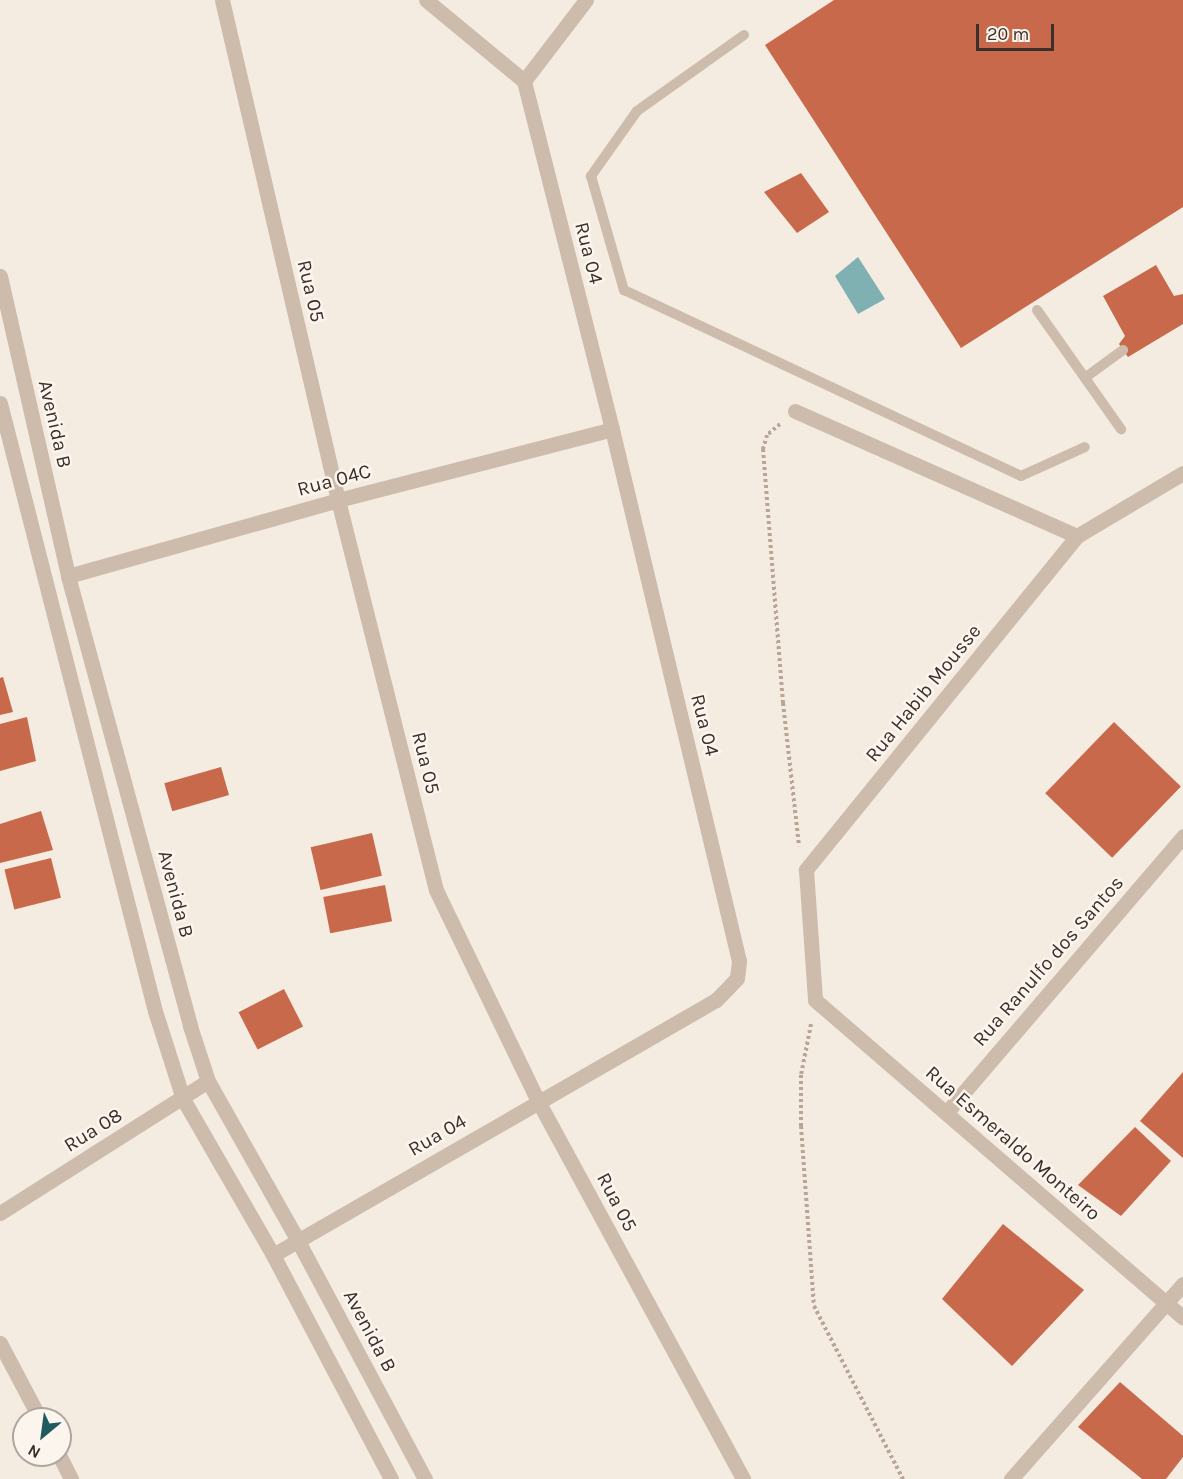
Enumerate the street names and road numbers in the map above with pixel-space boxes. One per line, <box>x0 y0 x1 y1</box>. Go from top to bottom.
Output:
street label: Rua 04 <box>570 219 608 287</box>
street label: Rua 05 <box>292 257 330 325</box>
street label: Avenida B <box>33 378 77 470</box>
street label: Rua 04C <box>294 459 374 501</box>
street label: Rua Habib Mousse <box>860 619 986 767</box>
street label: Rua 04 <box>686 691 724 759</box>
street label: Rua 05 <box>407 729 445 797</box>
street label: Avenida B <box>153 848 199 940</box>
street label: Rua Ranulfo dos Santos <box>967 871 1129 1051</box>
street label: Rua Esmeraldo Monteiro <box>921 1060 1105 1226</box>
street label: Rua 08 <box>59 1103 127 1157</box>
street label: Rua 04 <box>404 1109 470 1161</box>
street label: Rua 05 <box>592 1168 642 1236</box>
street label: Avenida B <box>338 1286 402 1376</box>

